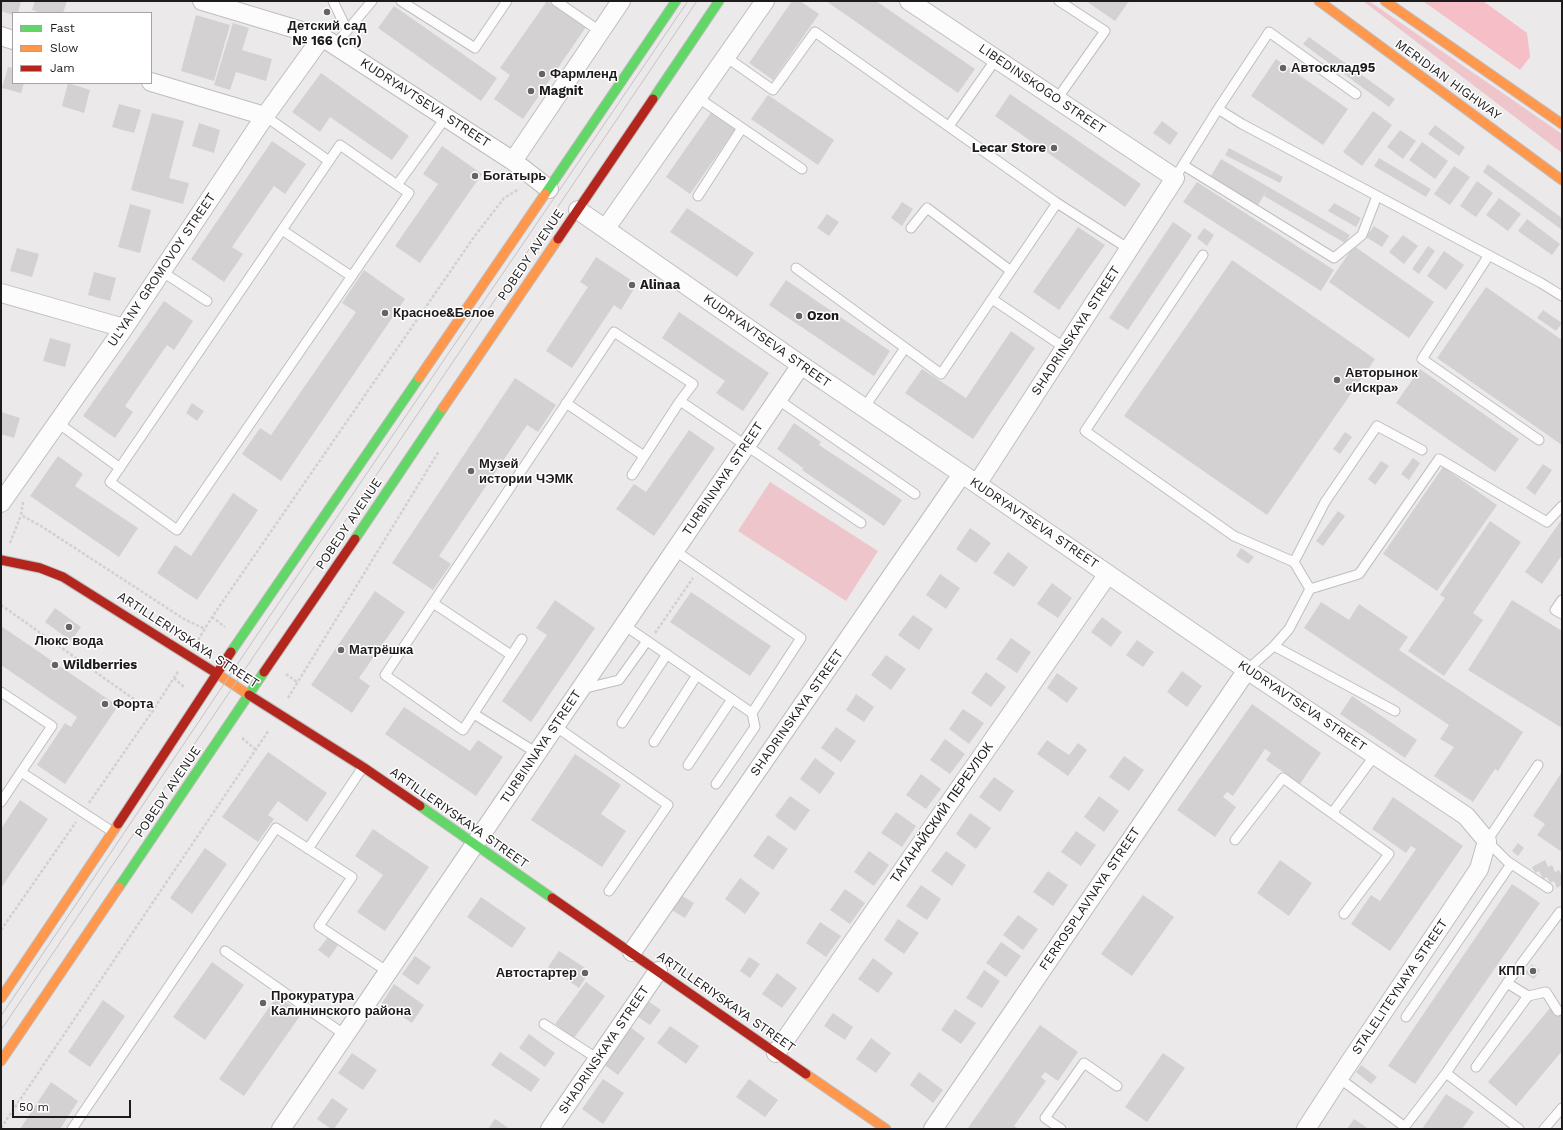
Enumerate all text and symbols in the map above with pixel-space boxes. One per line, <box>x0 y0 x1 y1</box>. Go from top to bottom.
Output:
marker: Детский сад № 166 (сп) <box>322 7 332 17</box>
legend <box>12 12 152 84</box>
place label: Детский сад № 166 (сп) <box>288 18 366 49</box>
text: Fast <box>50 21 75 35</box>
street label: MERIDIAN HIGHWAY <box>1392 36 1504 124</box>
text: Slow <box>50 41 78 55</box>
street label: LIBEDINSKOGO STREET <box>976 41 1108 137</box>
street label: KUDRYAVTSEVA STREET <box>357 55 493 151</box>
place label: Автосклад95 <box>1291 60 1375 76</box>
text: Jam <box>50 61 75 75</box>
marker: Автосклад95 <box>1278 63 1288 73</box>
place label: Фармленд <box>550 66 617 82</box>
marker: Фармленд <box>537 69 547 79</box>
place label: Magnit <box>539 83 583 99</box>
marker: Magnit <box>526 86 536 96</box>
place label: Lecar Store <box>972 140 1046 156</box>
marker: Lecar Store <box>1049 143 1059 153</box>
place label: Богатырь <box>483 168 546 184</box>
marker: Богатырь <box>470 171 480 181</box>
street label: UL'YANY GROMOVOY STREET <box>105 190 219 350</box>
street label: POBEDY AVENUE <box>495 206 567 304</box>
street label: SHADRINSKAYA STREET <box>1028 263 1124 399</box>
place label: Alinaa <box>640 277 680 293</box>
marker: Alinaa <box>627 280 637 290</box>
street label: KUDRYAVTSEVA STREET <box>700 291 834 391</box>
place label: Красное&Белое <box>393 305 495 321</box>
marker: Красное&Белое <box>380 308 390 318</box>
place label: Ozon <box>807 308 839 324</box>
marker: Ozon <box>794 311 804 321</box>
place label: Авторынок «Искра» <box>1345 365 1418 396</box>
marker: Авторынок «Искра» <box>1332 375 1342 385</box>
street label: TURBINNAYA STREET <box>679 419 767 539</box>
place label: Музей истории ЧЭМК <box>479 456 573 487</box>
marker: Музей истории ЧЭМК <box>466 466 476 476</box>
street label: KUDRYAVTSEVA STREET <box>967 474 1101 572</box>
street label: POBEDY AVENUE <box>313 475 385 573</box>
street label: ARTILLERIYSKAYA STREET <box>114 588 262 692</box>
marker: Люкс вода <box>64 622 74 632</box>
place label: Люкс вода <box>35 633 103 649</box>
place label: Матрёшка <box>349 642 413 658</box>
marker: Матрёшка <box>336 645 346 655</box>
street label: SHADRINSKAYA STREET <box>747 647 847 779</box>
place label: Wildberries <box>63 657 137 673</box>
street label: KUDRYAVTSEVA STREET <box>1235 657 1369 755</box>
marker: Wildberries <box>50 660 60 670</box>
street label: TURBINNAYA STREET <box>497 687 585 807</box>
place label: Форта <box>113 696 153 712</box>
marker: Форта <box>100 699 110 709</box>
street label: ТАГАНАЙСКИЙ ПЕРЕУЛОК <box>887 740 997 886</box>
street label: POBEDY AVENUE <box>132 743 204 841</box>
street label: ARTILLERIYSKAYA STREET <box>387 764 531 872</box>
street label: FERROSPLAVNAYA STREET <box>1036 825 1144 973</box>
street label: STALELITEYNAYA STREET <box>1349 916 1451 1058</box>
street label: ARTILLERIYSKAYA STREET <box>654 948 798 1056</box>
place label: КПП <box>1498 963 1525 979</box>
place label: Автостартер <box>496 965 577 981</box>
marker: КПП <box>1528 966 1538 976</box>
marker: Автостартер <box>580 968 590 978</box>
street label: SHADRINSKAYA STREET <box>555 983 653 1117</box>
place label: Прокуратура Калининского района <box>271 988 411 1019</box>
marker: Прокуратура Калининского района <box>258 998 268 1008</box>
scale bar <box>14 1092 133 1118</box>
text: 50 m <box>19 1100 49 1114</box>

